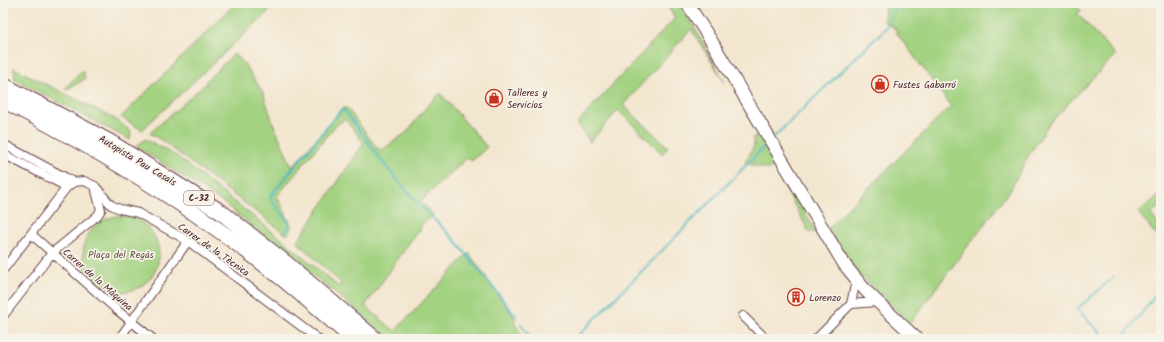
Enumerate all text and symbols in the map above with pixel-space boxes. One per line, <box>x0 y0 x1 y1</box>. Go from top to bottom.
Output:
shop icon: Fustes Gabarró <box>870 74 890 94</box>
place label: Fustes Gabarró <box>893 77 956 93</box>
place label: Talleres y Servicios <box>507 85 548 113</box>
shop icon: Talleres y Servicios <box>484 88 504 108</box>
street label: Autopista Pau Casals <box>95 131 180 191</box>
road number: C-32 <box>184 191 214 205</box>
street label: Carrer de la Tècnica <box>174 219 253 281</box>
street label: Carrer de la Màquina <box>59 245 136 315</box>
park label: Plaça del Regàs <box>88 247 155 263</box>
building icon: Lorenzo <box>786 287 806 307</box>
place label: Lorenzo <box>809 290 842 306</box>

